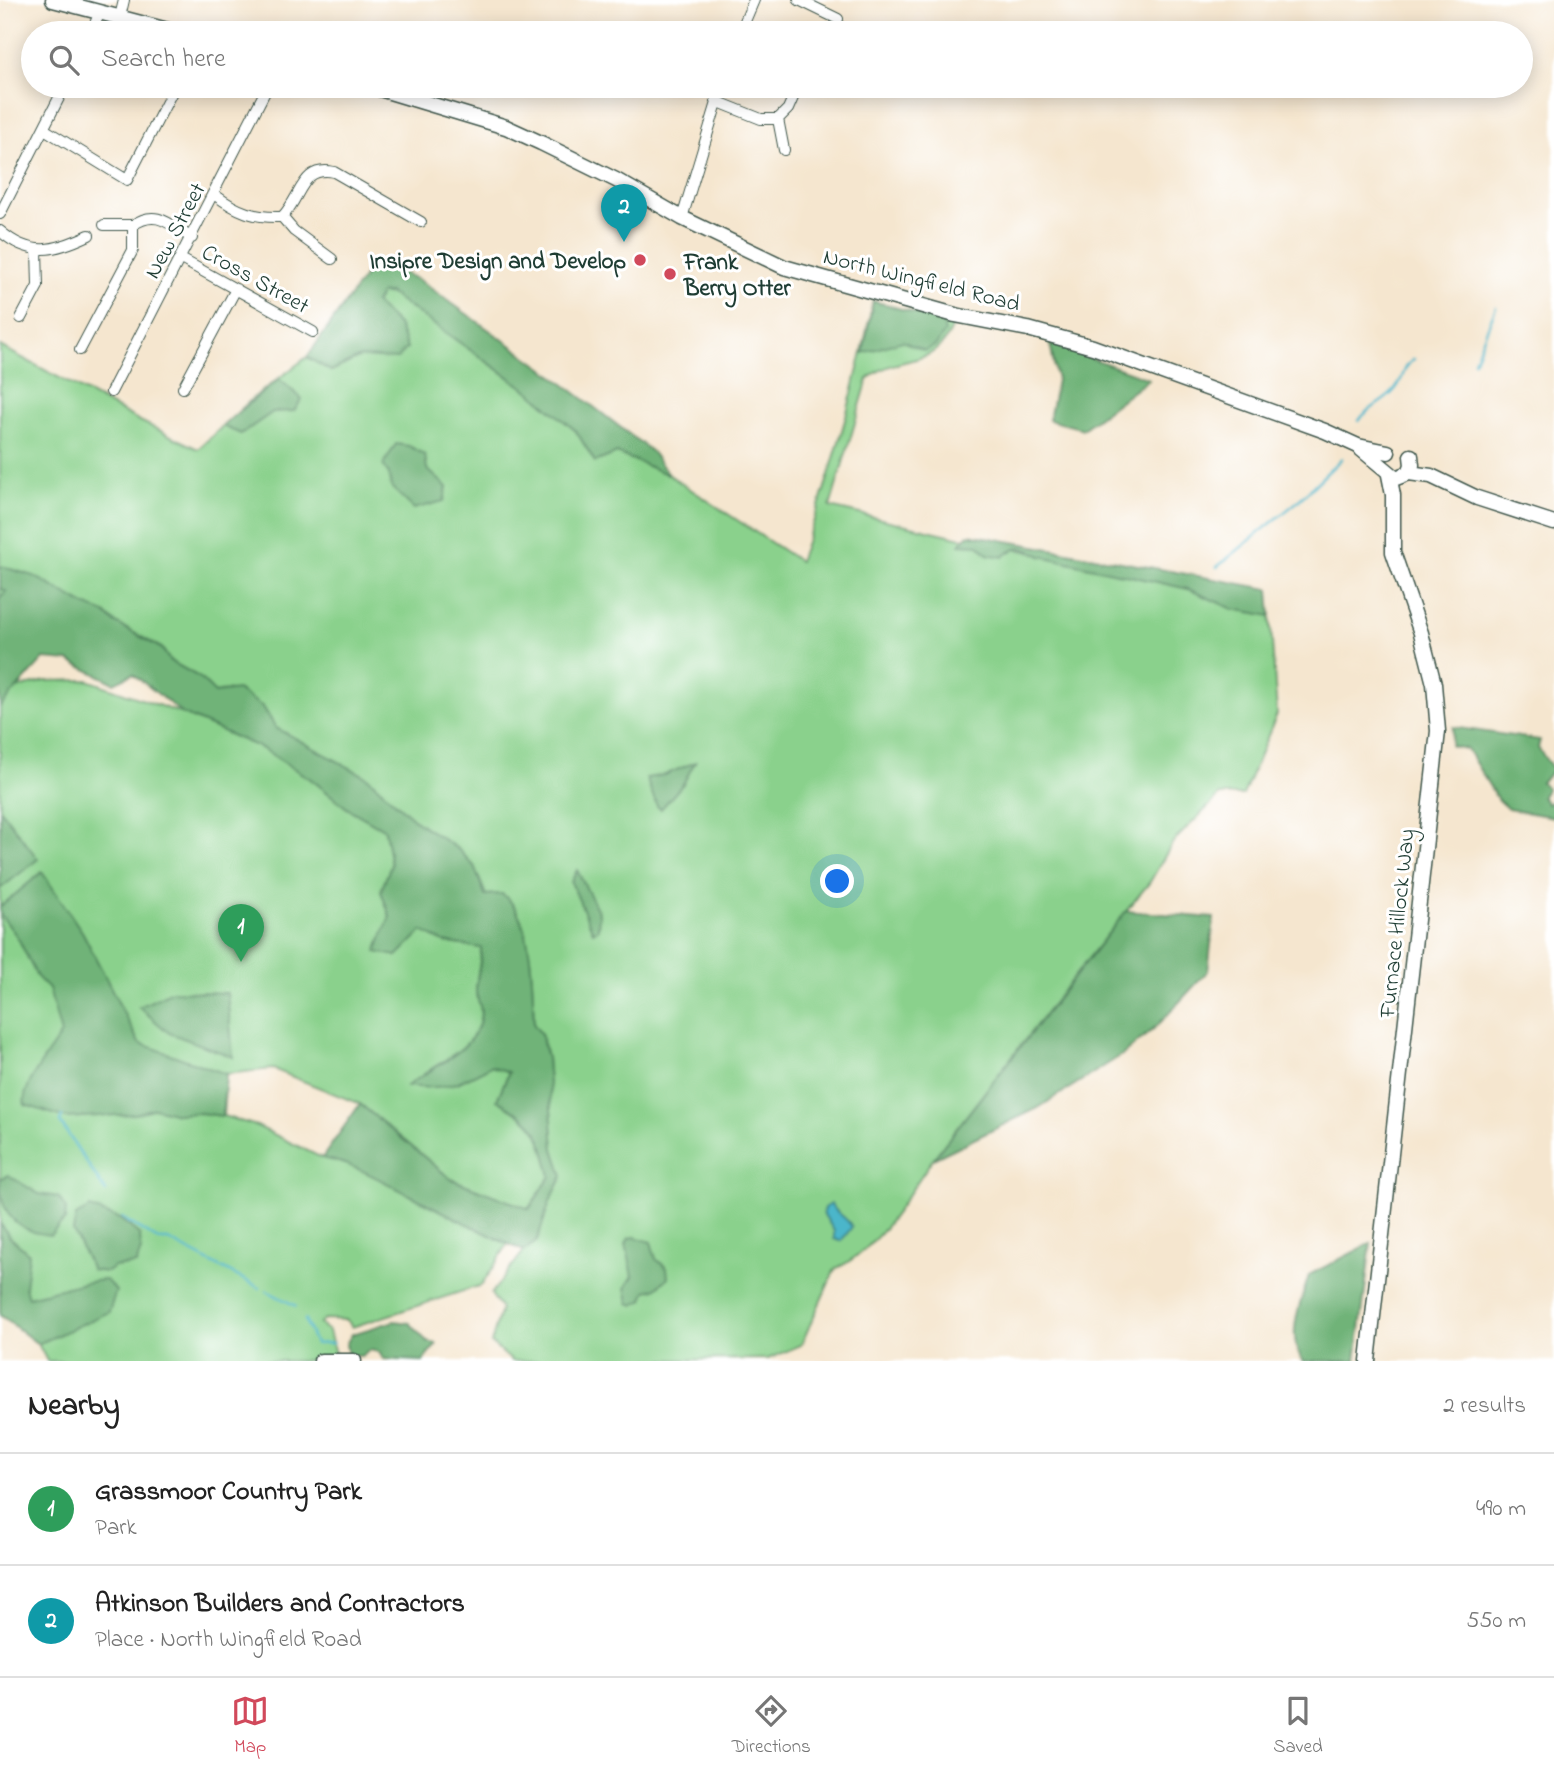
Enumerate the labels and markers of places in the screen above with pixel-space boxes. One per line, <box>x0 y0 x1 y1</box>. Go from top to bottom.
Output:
pin: 2 <box>601 184 647 242</box>
place label: Insipre Design and Develop <box>369 246 626 281</box>
place label: Frank Berry Otter <box>683 247 791 308</box>
marker: Insipre Design and Develop <box>632 252 648 268</box>
marker: Frank Berry Otter <box>662 266 678 282</box>
pin: 1 <box>218 904 264 962</box>

